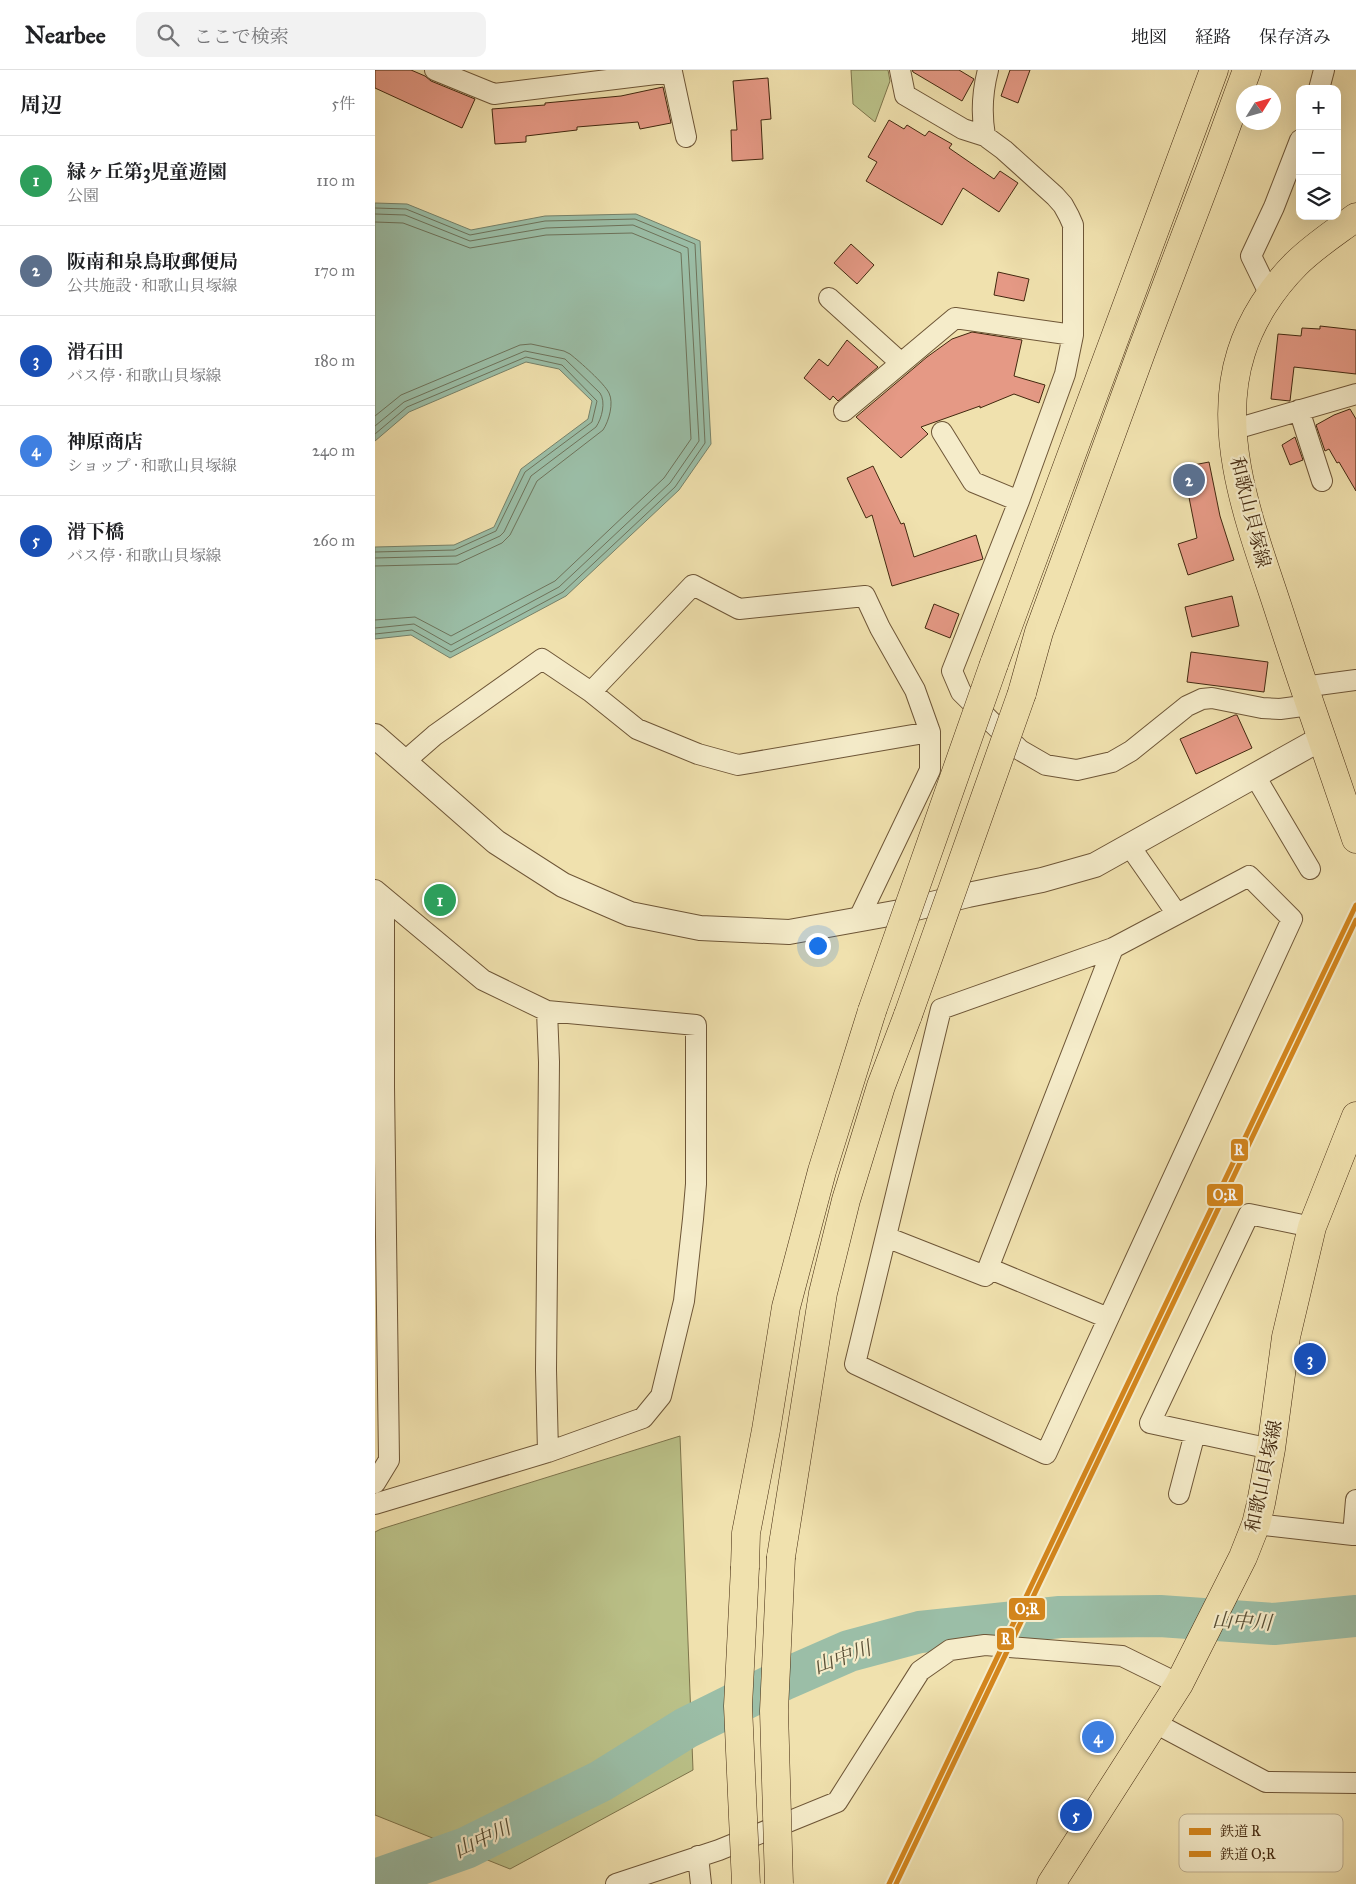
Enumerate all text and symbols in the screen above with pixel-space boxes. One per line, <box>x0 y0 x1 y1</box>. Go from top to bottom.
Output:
search box <box>136 12 486 57</box>
text: Nearbee <box>25 20 106 50</box>
icon: search <box>154 21 182 49</box>
text: ここで検索 <box>194 25 289 48</box>
text: 地図 <box>1131 26 1167 48</box>
text: 経路 <box>1195 26 1231 48</box>
text: 保存済み <box>1259 26 1331 48</box>
north arrow <box>1236 85 1281 130</box>
map controls <box>1296 85 1341 220</box>
button: + <box>1296 85 1341 130</box>
text: 周辺 <box>20 92 62 118</box>
text: 5件 <box>332 94 355 113</box>
button: − <box>1296 130 1341 175</box>
text: 緑ヶ丘第3児童遊園 <box>67 160 227 183</box>
text: 1 <box>33 171 39 190</box>
text: 110 m <box>316 171 355 190</box>
button: layers <box>1296 175 1341 220</box>
text: 公園 <box>67 186 99 205</box>
text: 阪南和泉鳥取郵便局 <box>67 250 238 273</box>
text: 2 <box>32 261 40 280</box>
text: 170 m <box>314 261 355 280</box>
text: 公共施設 · 和歌山貝塚線 <box>67 276 237 295</box>
text: 滑石田 <box>67 340 124 363</box>
text: 3 <box>33 351 39 370</box>
text: 180 m <box>314 351 355 370</box>
text: バス停 · 和歌山貝塚線 <box>67 366 221 385</box>
text: 神原商店 <box>67 430 143 453</box>
text: 4 <box>32 441 40 460</box>
text: 240 m <box>312 441 355 460</box>
street label: 和歌山貝塚線 <box>1226 454 1275 570</box>
text: ショップ · 和歌山貝塚線 <box>67 456 237 475</box>
pin: 2 <box>1173 461 1205 499</box>
text: 滑下橋 <box>67 520 124 543</box>
text: 5 <box>32 531 40 550</box>
text: 260 m <box>313 531 355 550</box>
text: バス停 · 和歌山貝塚線 <box>67 546 221 565</box>
pin: 1 <box>424 881 456 919</box>
your location <box>805 933 831 959</box>
line badge: R <box>1230 1138 1249 1162</box>
text: R <box>1234 1142 1245 1159</box>
line badge: O;R <box>1206 1183 1244 1207</box>
text: O;R <box>1213 1187 1238 1204</box>
pin: 3 <box>1294 1340 1326 1378</box>
street label: 和歌山貝塚線 <box>1240 1418 1287 1534</box>
line badge: O;R <box>1008 1597 1046 1621</box>
text: O;R <box>1015 1601 1040 1618</box>
water label: 山中川 <box>1211 1607 1275 1635</box>
line badge: R <box>996 1627 1015 1651</box>
text: R <box>1001 1631 1012 1648</box>
water label: 山中川 <box>810 1635 876 1679</box>
pin: 4 <box>1082 1718 1114 1756</box>
pin: 5 <box>1060 1796 1092 1834</box>
legend <box>1179 1814 1343 1872</box>
water label: 山中川 <box>450 1815 516 1863</box>
text: 鉄道 R <box>1220 1823 1262 1840</box>
text: 鉄道 O;R <box>1220 1846 1277 1863</box>

